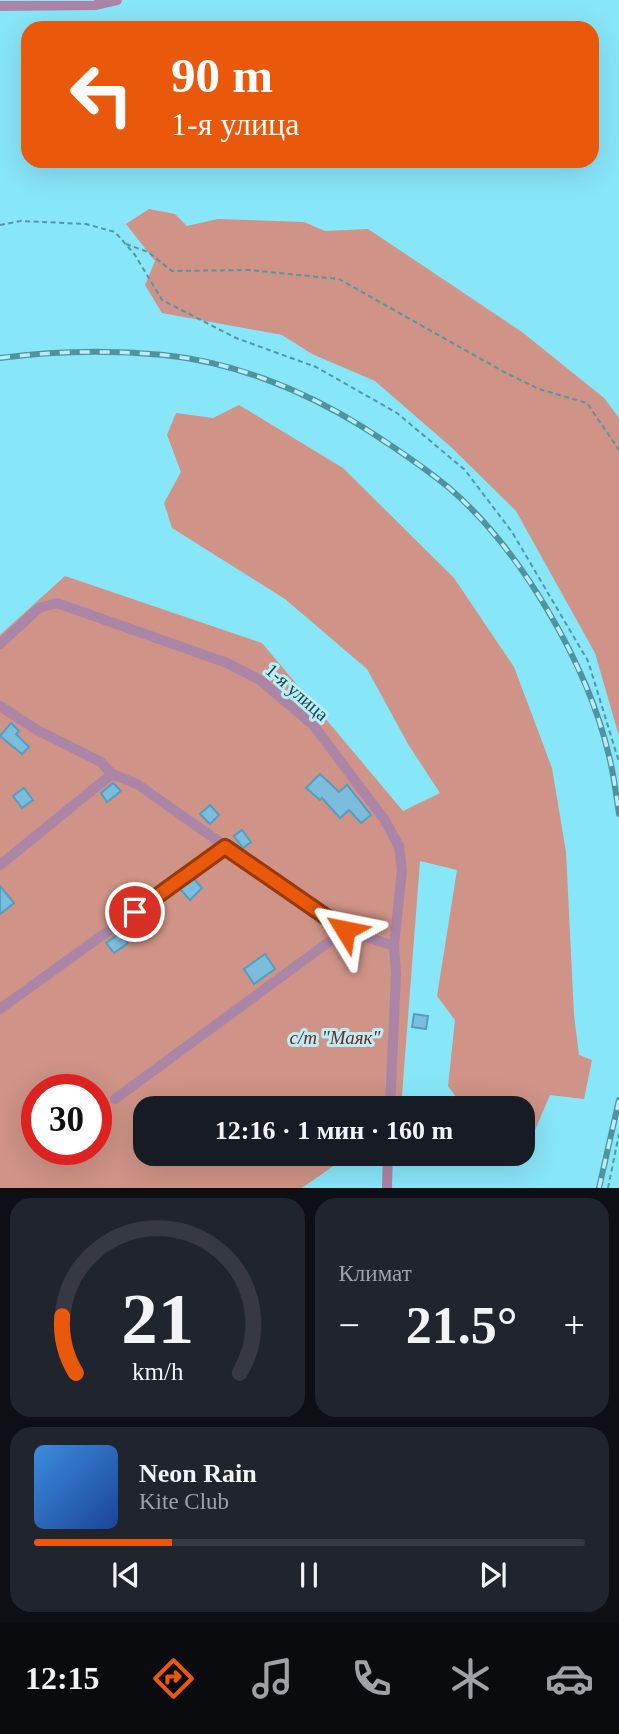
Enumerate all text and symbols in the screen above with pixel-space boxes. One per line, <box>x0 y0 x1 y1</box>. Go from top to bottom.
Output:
text: 90 m <box>171 48 273 103</box>
icon: left <box>56 49 147 140</box>
text: 1-я улица <box>171 106 299 142</box>
street label: 1-я улица <box>261 659 333 725</box>
pin <box>105 882 165 942</box>
icon: arrive <box>116 893 154 931</box>
position arrow <box>308 893 382 967</box>
park label: с/т "Маяк" <box>290 1027 381 1048</box>
speed limit sign: 30 <box>21 1074 112 1165</box>
text: 12:16 · 1 мин · 160 m <box>215 1116 453 1145</box>
text: Климат <box>339 1261 412 1286</box>
text: 21 <box>121 1279 194 1360</box>
text: 21.5° <box>406 1297 518 1354</box>
text: − <box>339 1304 360 1346</box>
text: + <box>564 1304 585 1346</box>
text: km/h <box>132 1358 183 1385</box>
text: Neon Rain <box>139 1459 257 1488</box>
text: Kite Club <box>139 1489 229 1514</box>
icon: previous <box>107 1556 145 1594</box>
icon: pause <box>290 1556 328 1594</box>
icon: next <box>474 1556 512 1594</box>
icon: directions <box>149 1654 198 1703</box>
icon: music <box>248 1654 297 1703</box>
icon: phone <box>347 1654 396 1703</box>
icon: climate <box>446 1654 495 1703</box>
icon: car <box>545 1654 594 1703</box>
text: 12:15 <box>25 1660 100 1696</box>

